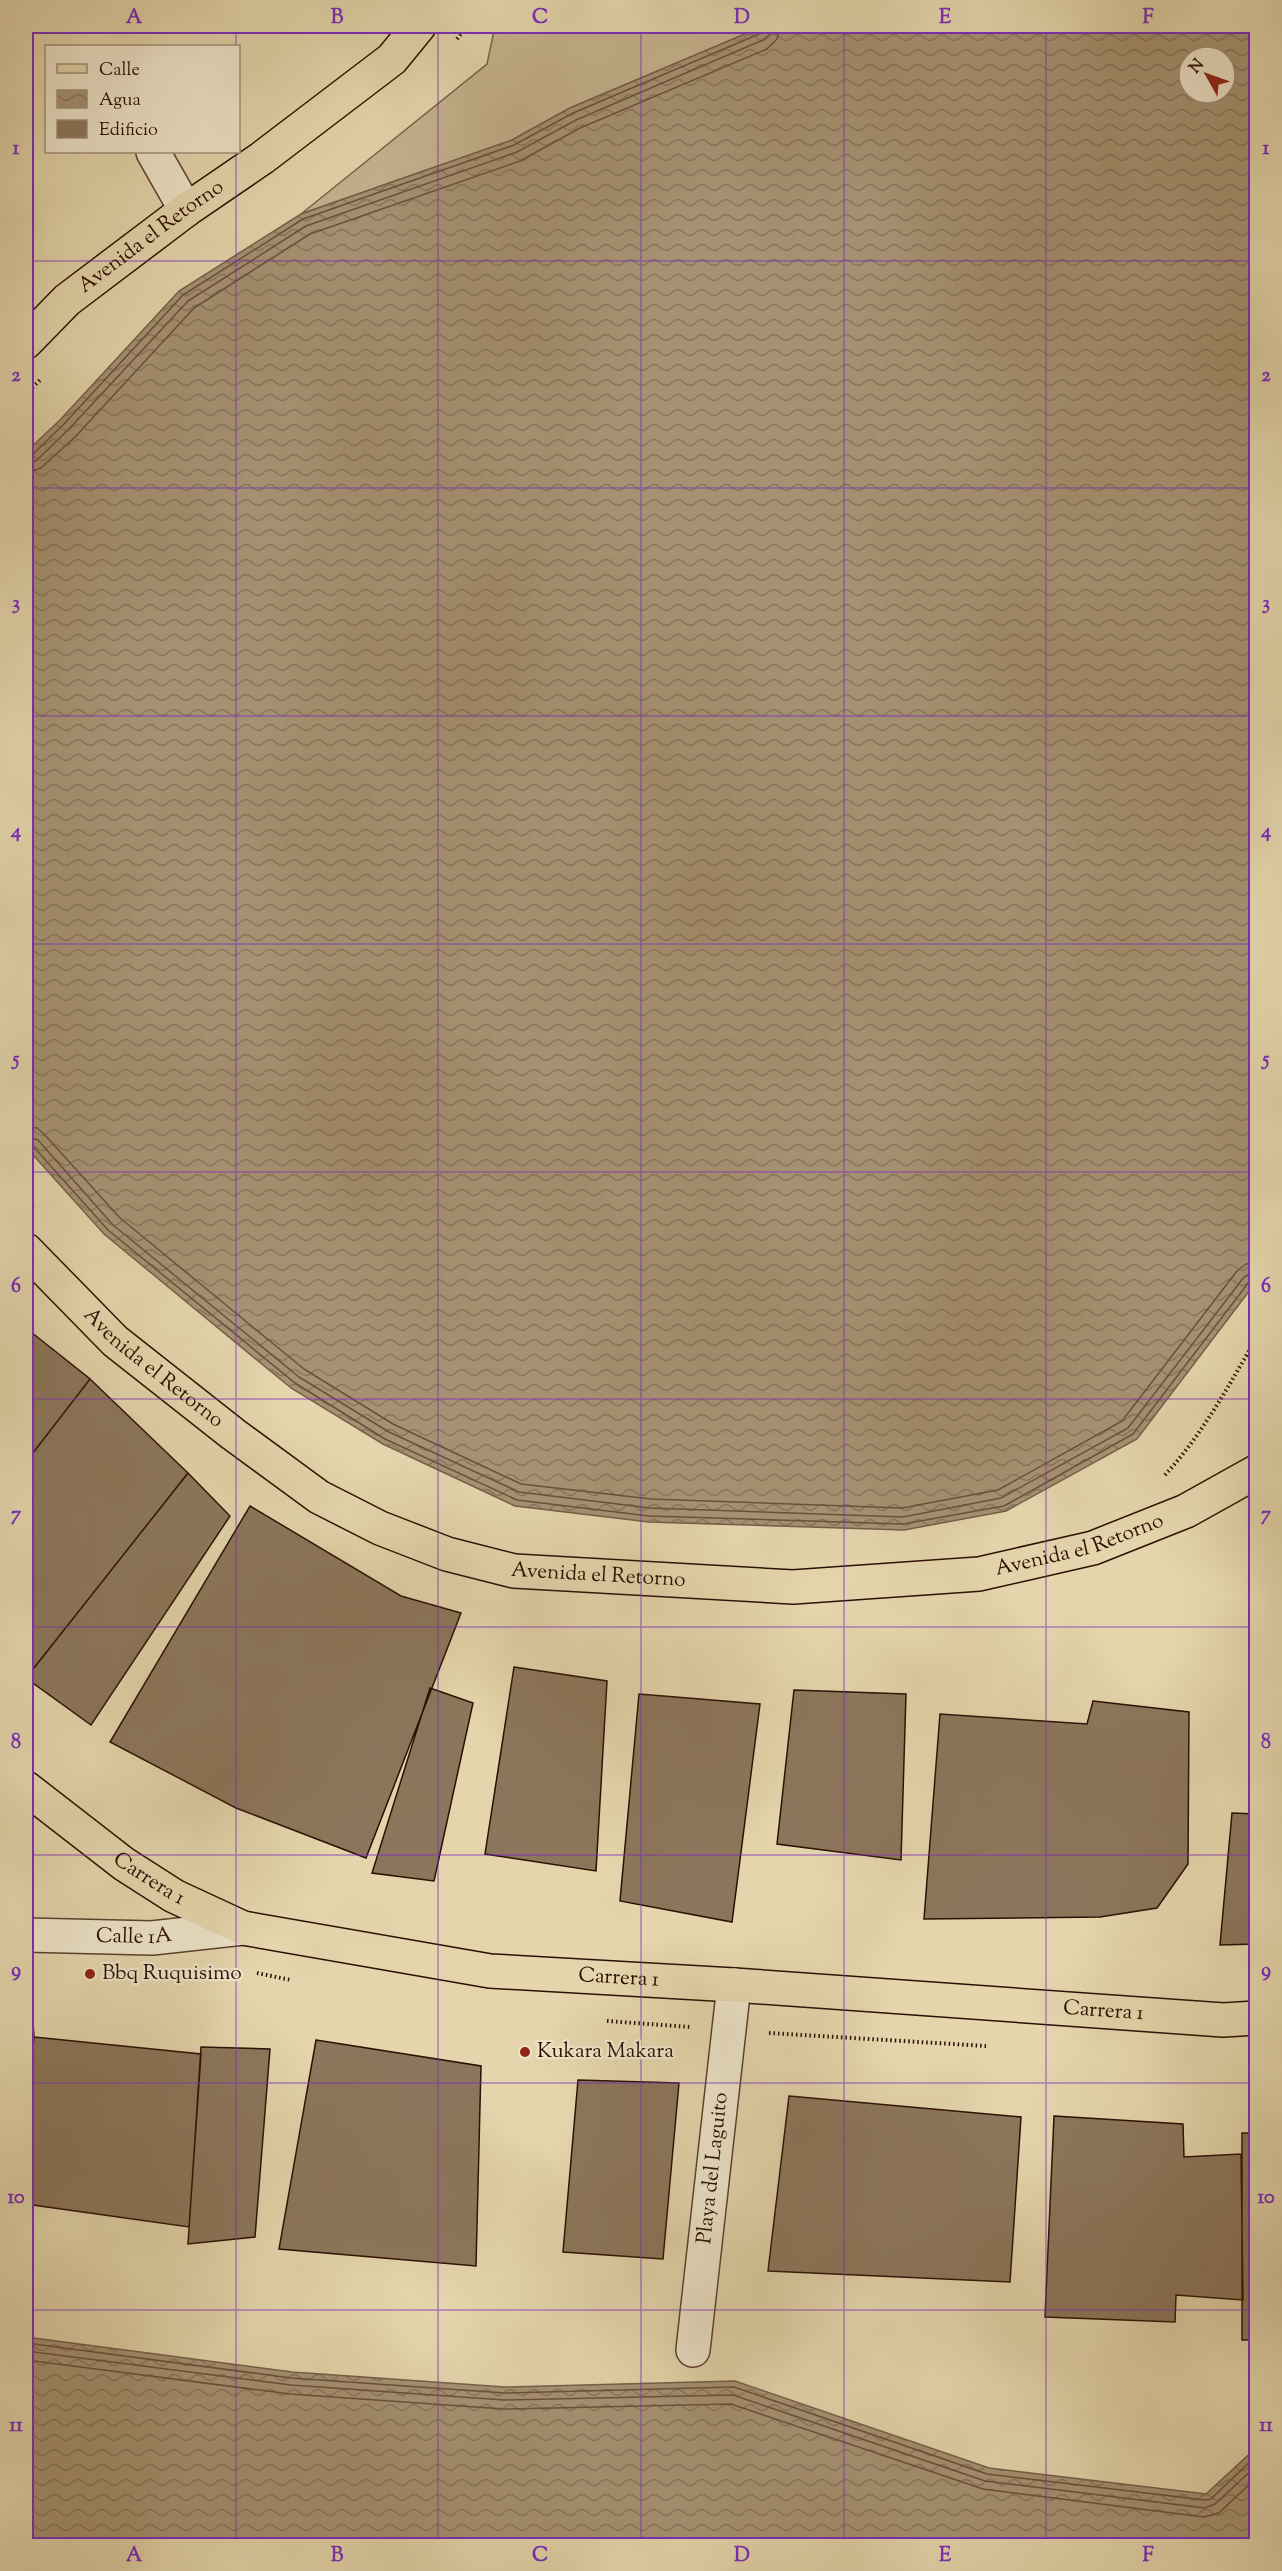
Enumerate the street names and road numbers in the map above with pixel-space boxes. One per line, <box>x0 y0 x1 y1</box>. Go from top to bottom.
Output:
street label: Avenida el Retorno <box>72 173 230 301</box>
street label: Avenida el Retorno <box>76 1301 230 1436</box>
street label: Avenida el Retorno <box>992 1506 1168 1585</box>
street label: Avenida el Retorno <box>510 1556 686 1596</box>
street label: Carrera 1 <box>106 1845 189 1914</box>
street label: Calle 1A <box>95 1921 174 1953</box>
street label: Carrera 1 <box>577 1961 660 1996</box>
street label: Carrera 1 <box>1062 1994 1145 2029</box>
street label: Playa del Laguito <box>690 2091 737 2246</box>

